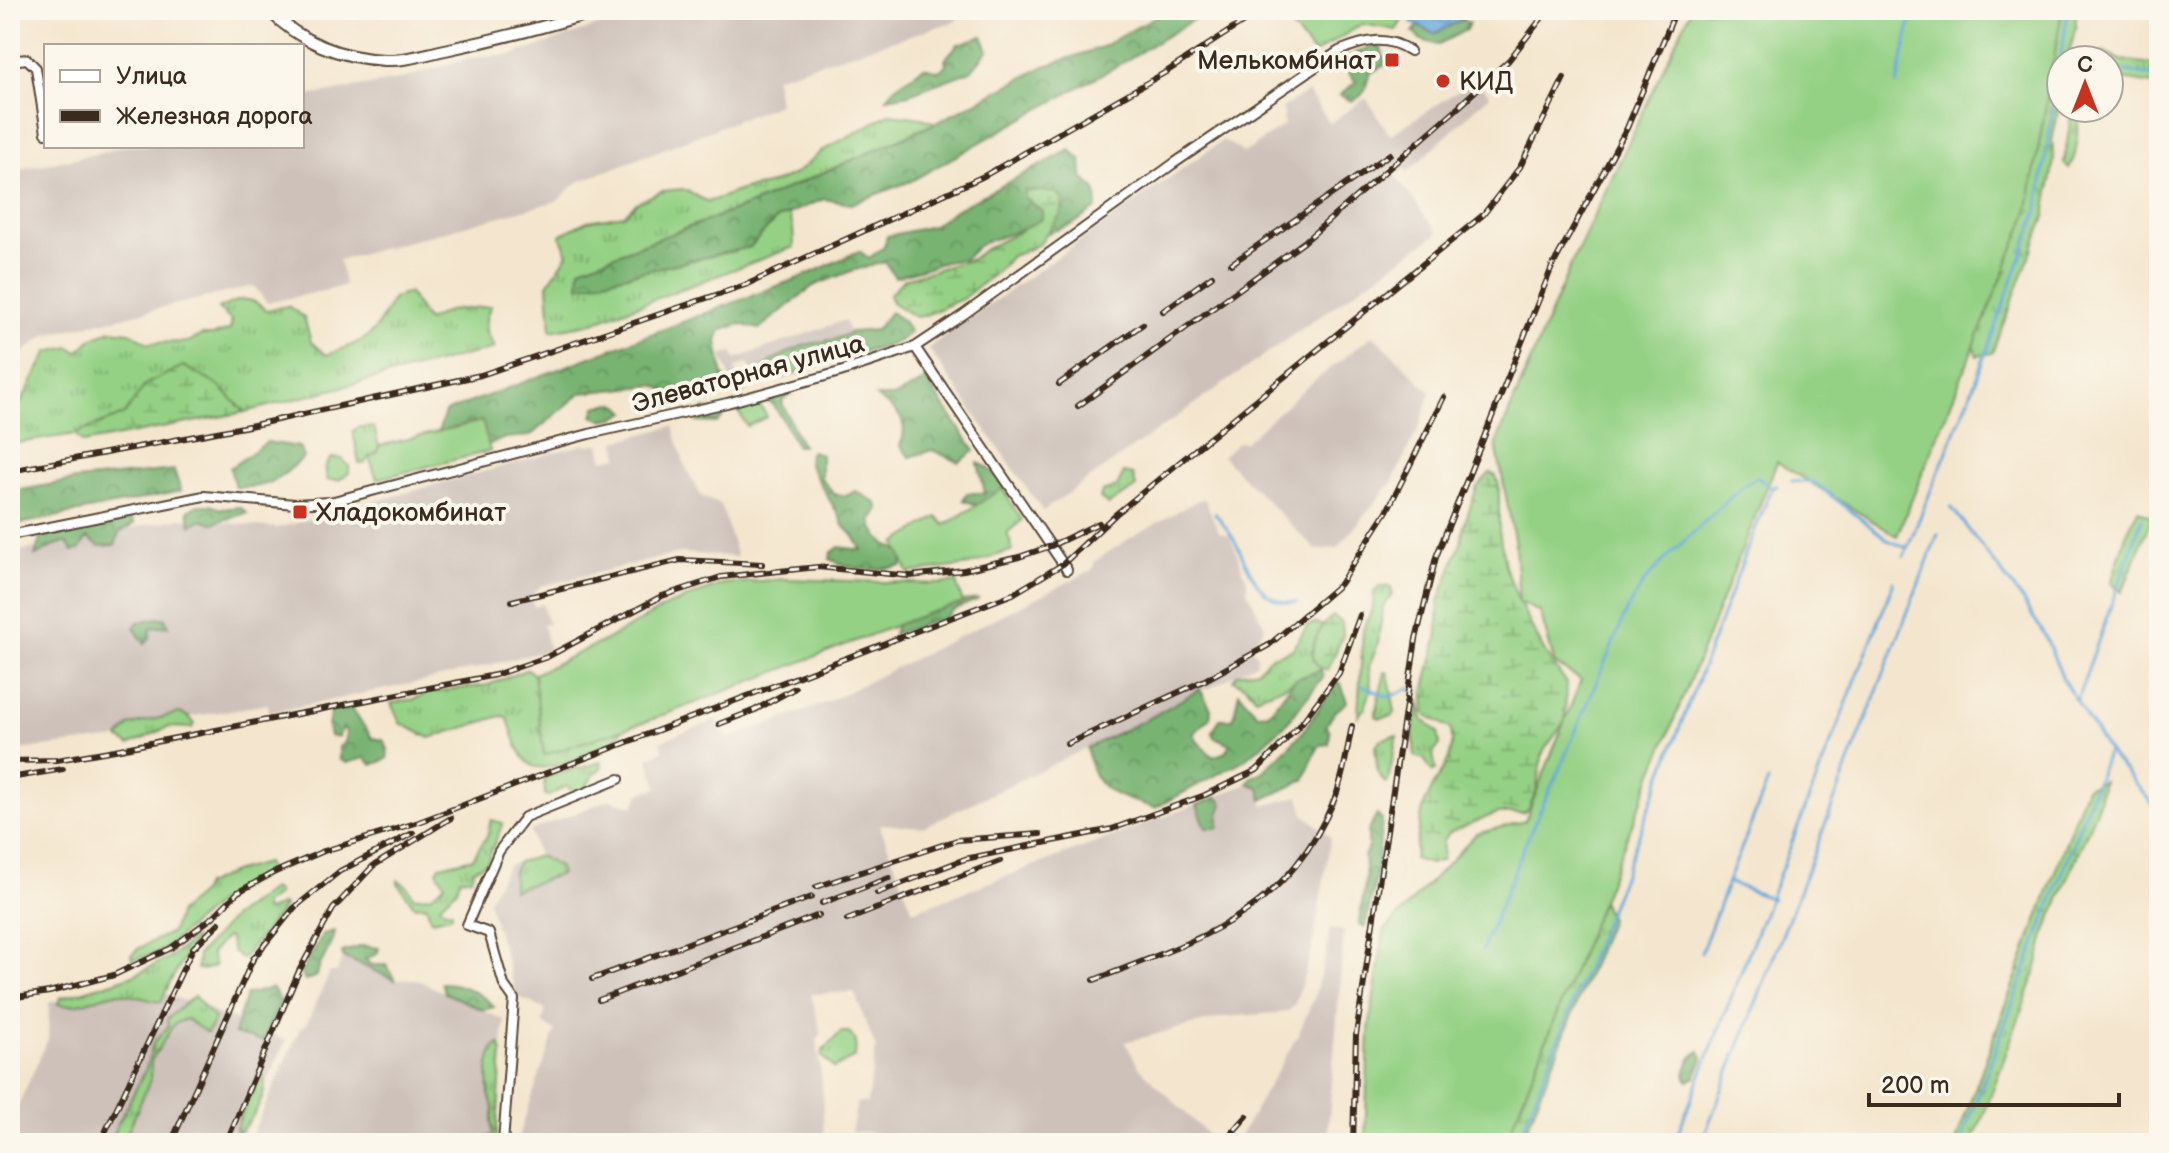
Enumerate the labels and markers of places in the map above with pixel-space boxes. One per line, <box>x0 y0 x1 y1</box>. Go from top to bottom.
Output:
place label: Мелькомбинат <box>1197 46 1376 77</box>
marker: Мелькомбинат <box>1383 51 1401 69</box>
place label: КИД <box>1459 67 1513 98</box>
marker: КИД <box>1434 72 1452 90</box>
place label: Хладокомбинат <box>316 498 506 529</box>
marker: Хладокомбинат <box>291 503 309 521</box>

